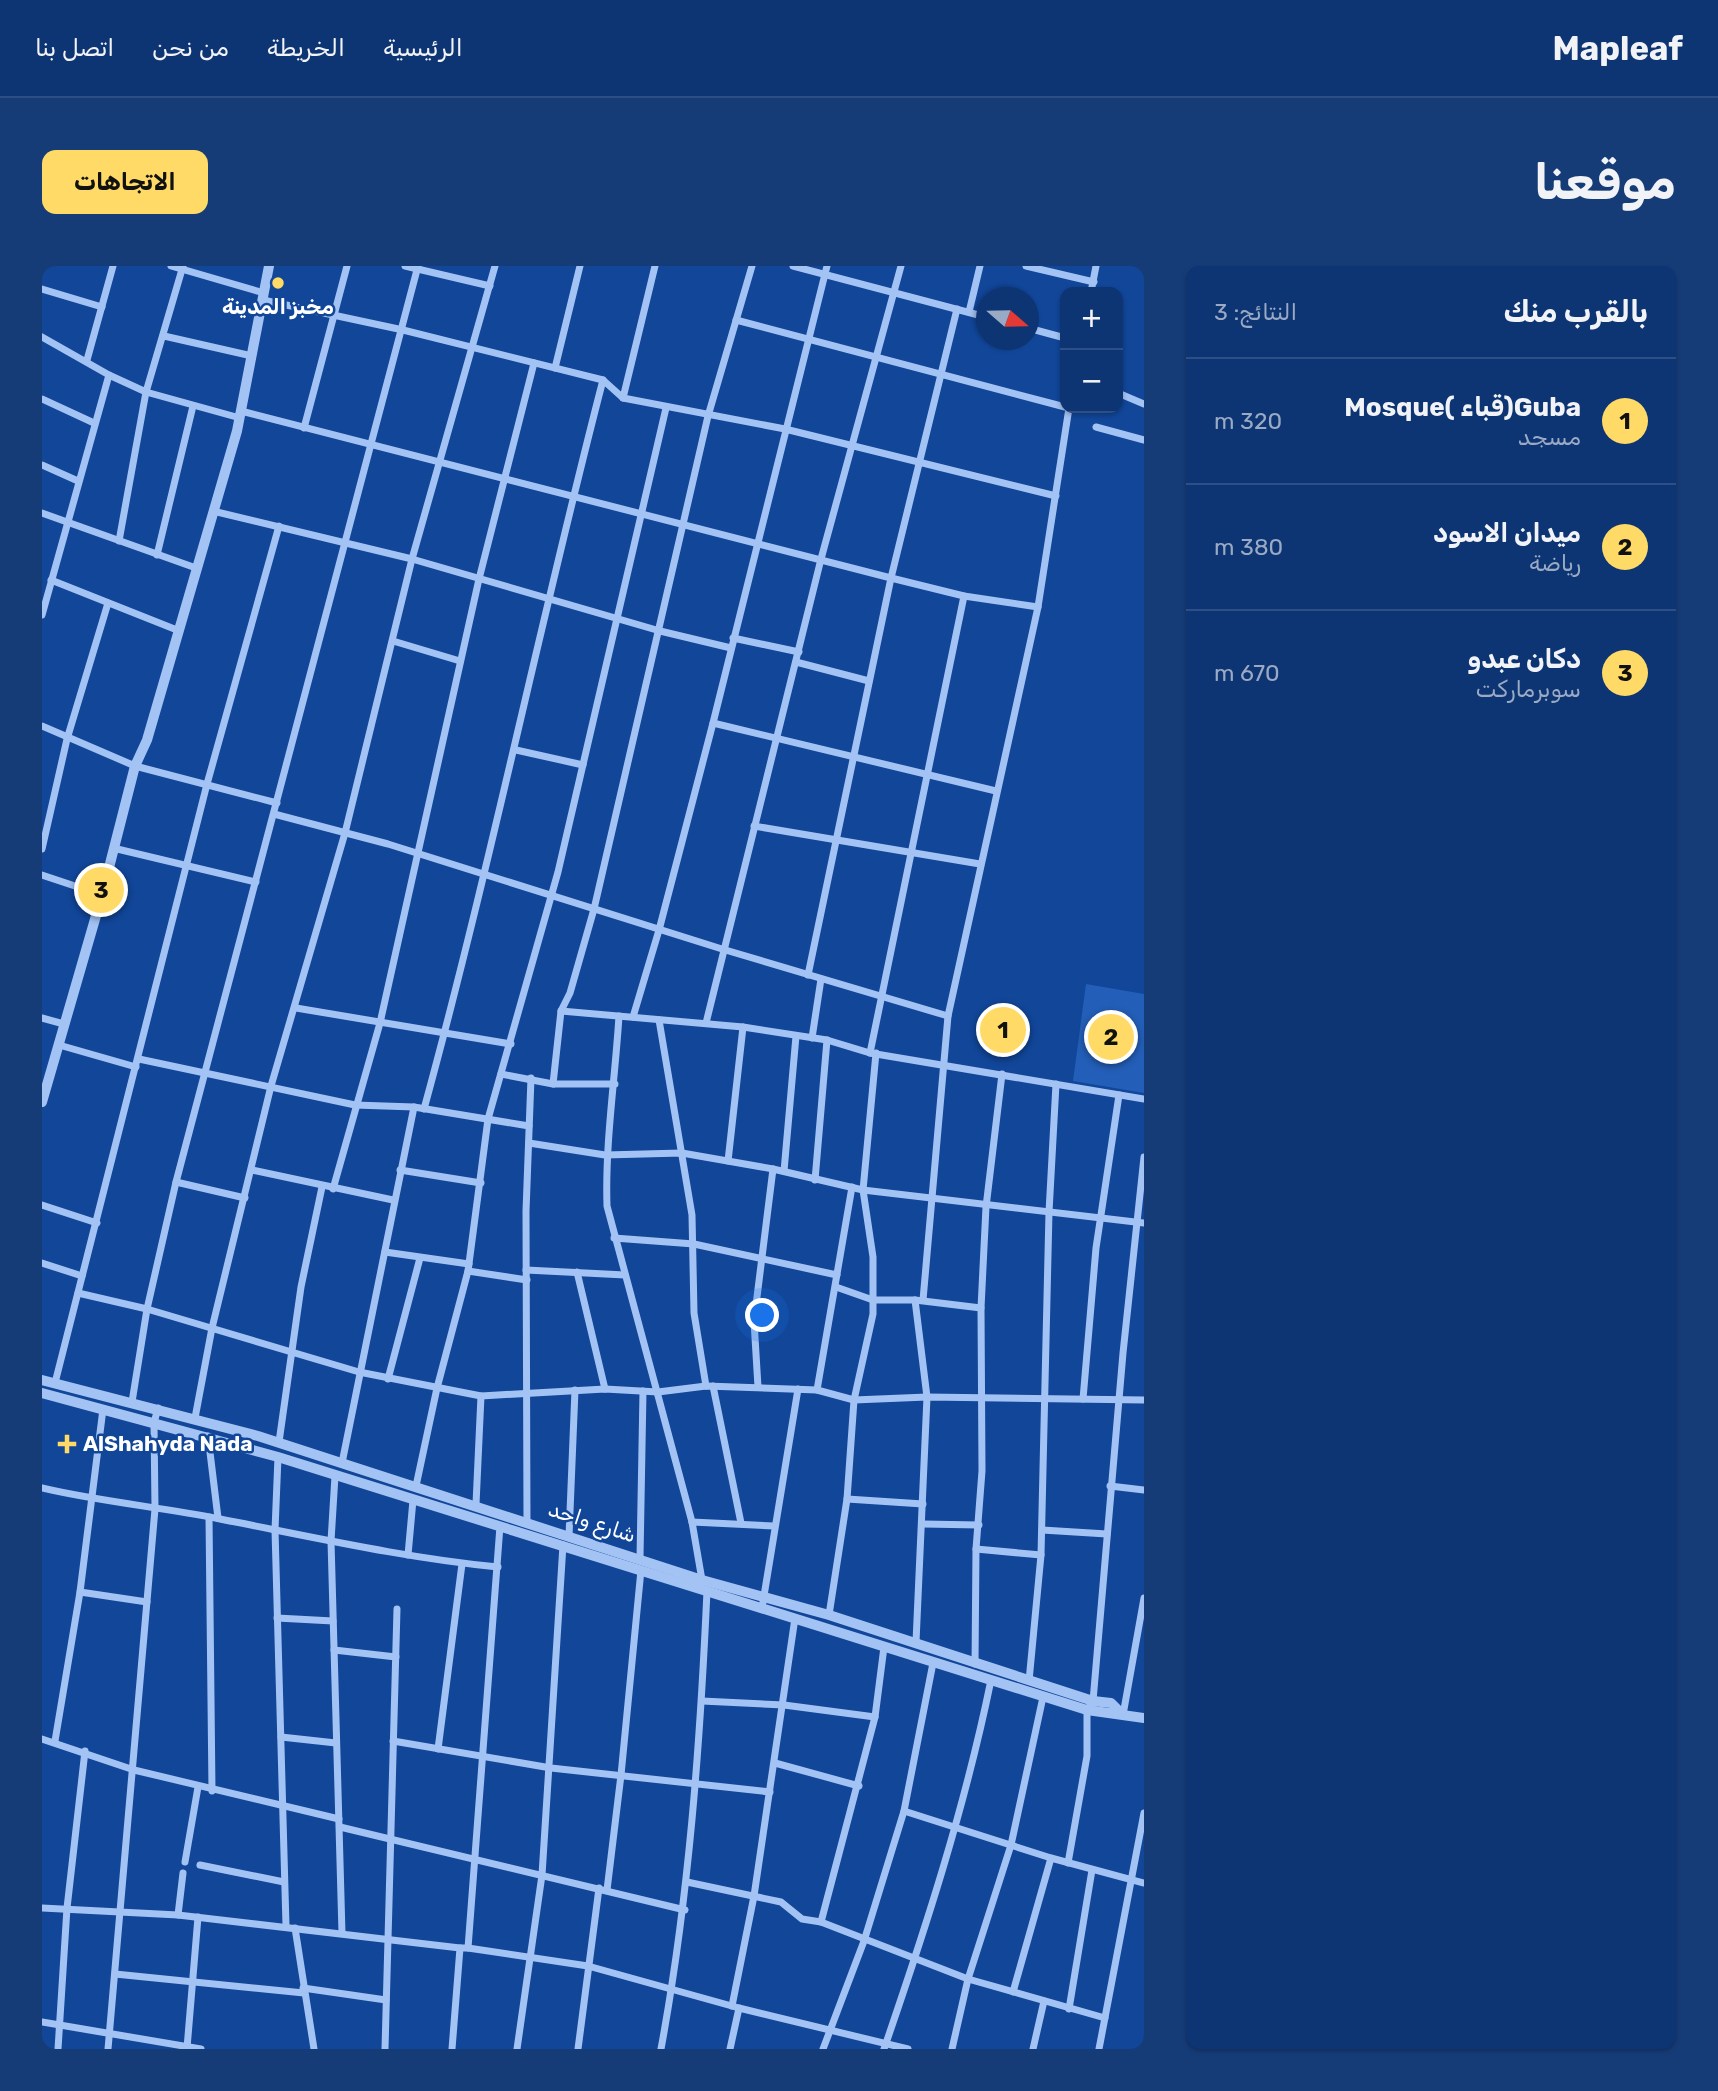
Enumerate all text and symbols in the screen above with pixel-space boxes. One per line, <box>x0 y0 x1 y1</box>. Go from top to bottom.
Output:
text: Mapleaf <box>1552 29 1683 68</box>
text: اتصل بنا <box>35 34 114 62</box>
text: من نحن <box>152 34 229 62</box>
text: الخريطة <box>267 34 345 62</box>
text: الرئيسية <box>383 34 463 62</box>
button: الاتجاهات <box>42 150 208 214</box>
text: موقعنا <box>1534 153 1676 211</box>
marker: مخبز المدينة <box>270 275 286 291</box>
north arrow <box>976 287 1039 350</box>
map controls <box>1060 287 1123 413</box>
button: + <box>1060 287 1123 350</box>
place label: مخبز المدينة <box>222 294 334 320</box>
text: بالقرب منك <box>1503 294 1648 330</box>
text: النتائج: 3 <box>1214 298 1297 326</box>
button: − <box>1060 350 1123 413</box>
text: Guba(قباء )Mosque <box>1344 392 1581 423</box>
text: 320 m <box>1214 407 1282 435</box>
text: 1 <box>1619 407 1631 435</box>
text: مسجد <box>1518 423 1581 451</box>
text: ميدان الاسود <box>1433 518 1581 549</box>
text: 380 m <box>1214 533 1283 561</box>
text: 2 <box>1618 533 1632 561</box>
text: رياضة <box>1529 549 1581 577</box>
text: دكان عبدو <box>1467 644 1581 675</box>
text: 670 m <box>1214 659 1280 687</box>
text: 3 <box>1617 659 1633 687</box>
text: سوبرماركت <box>1476 675 1581 703</box>
pin: 3 <box>78 864 124 916</box>
pin: 1 <box>980 1004 1026 1056</box>
pin: 2 <box>1088 1011 1134 1063</box>
your location <box>745 1298 779 1332</box>
place label: AlShahyda Nada <box>83 1431 253 1456</box>
marker: AlShahyda Nada <box>57 1434 77 1454</box>
street label: شارع واحد <box>545 1496 639 1549</box>

